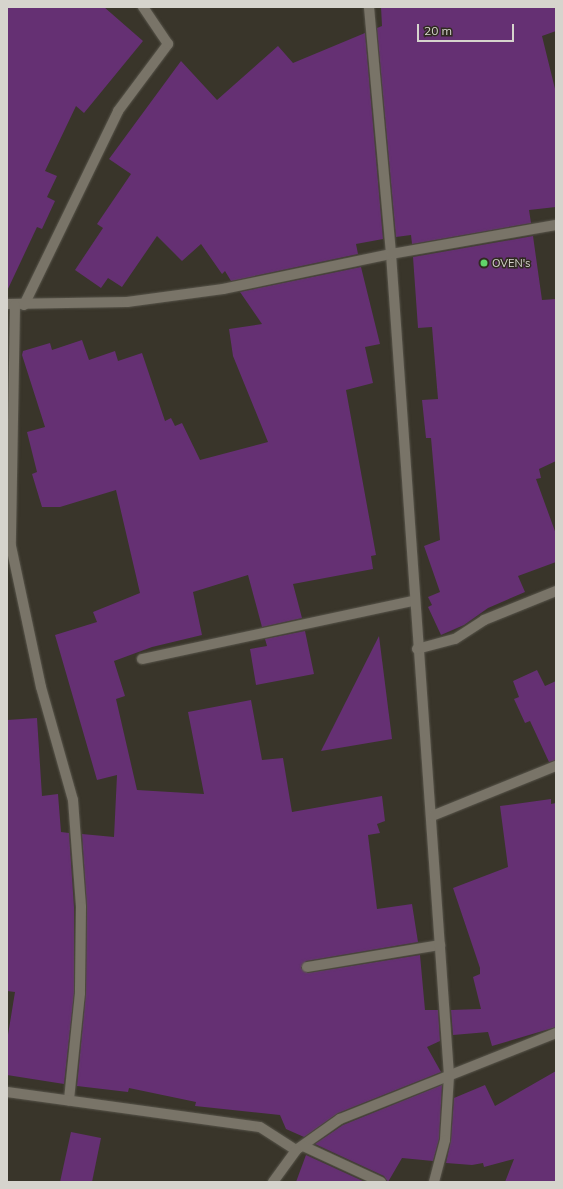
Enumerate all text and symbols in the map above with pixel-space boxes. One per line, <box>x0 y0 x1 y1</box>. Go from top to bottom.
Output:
scale bar <box>419 16 516 42</box>
text: 20 m <box>424 23 452 38</box>
place label: OVEN's <box>492 256 531 270</box>
marker: OVEN's <box>479 258 489 268</box>

